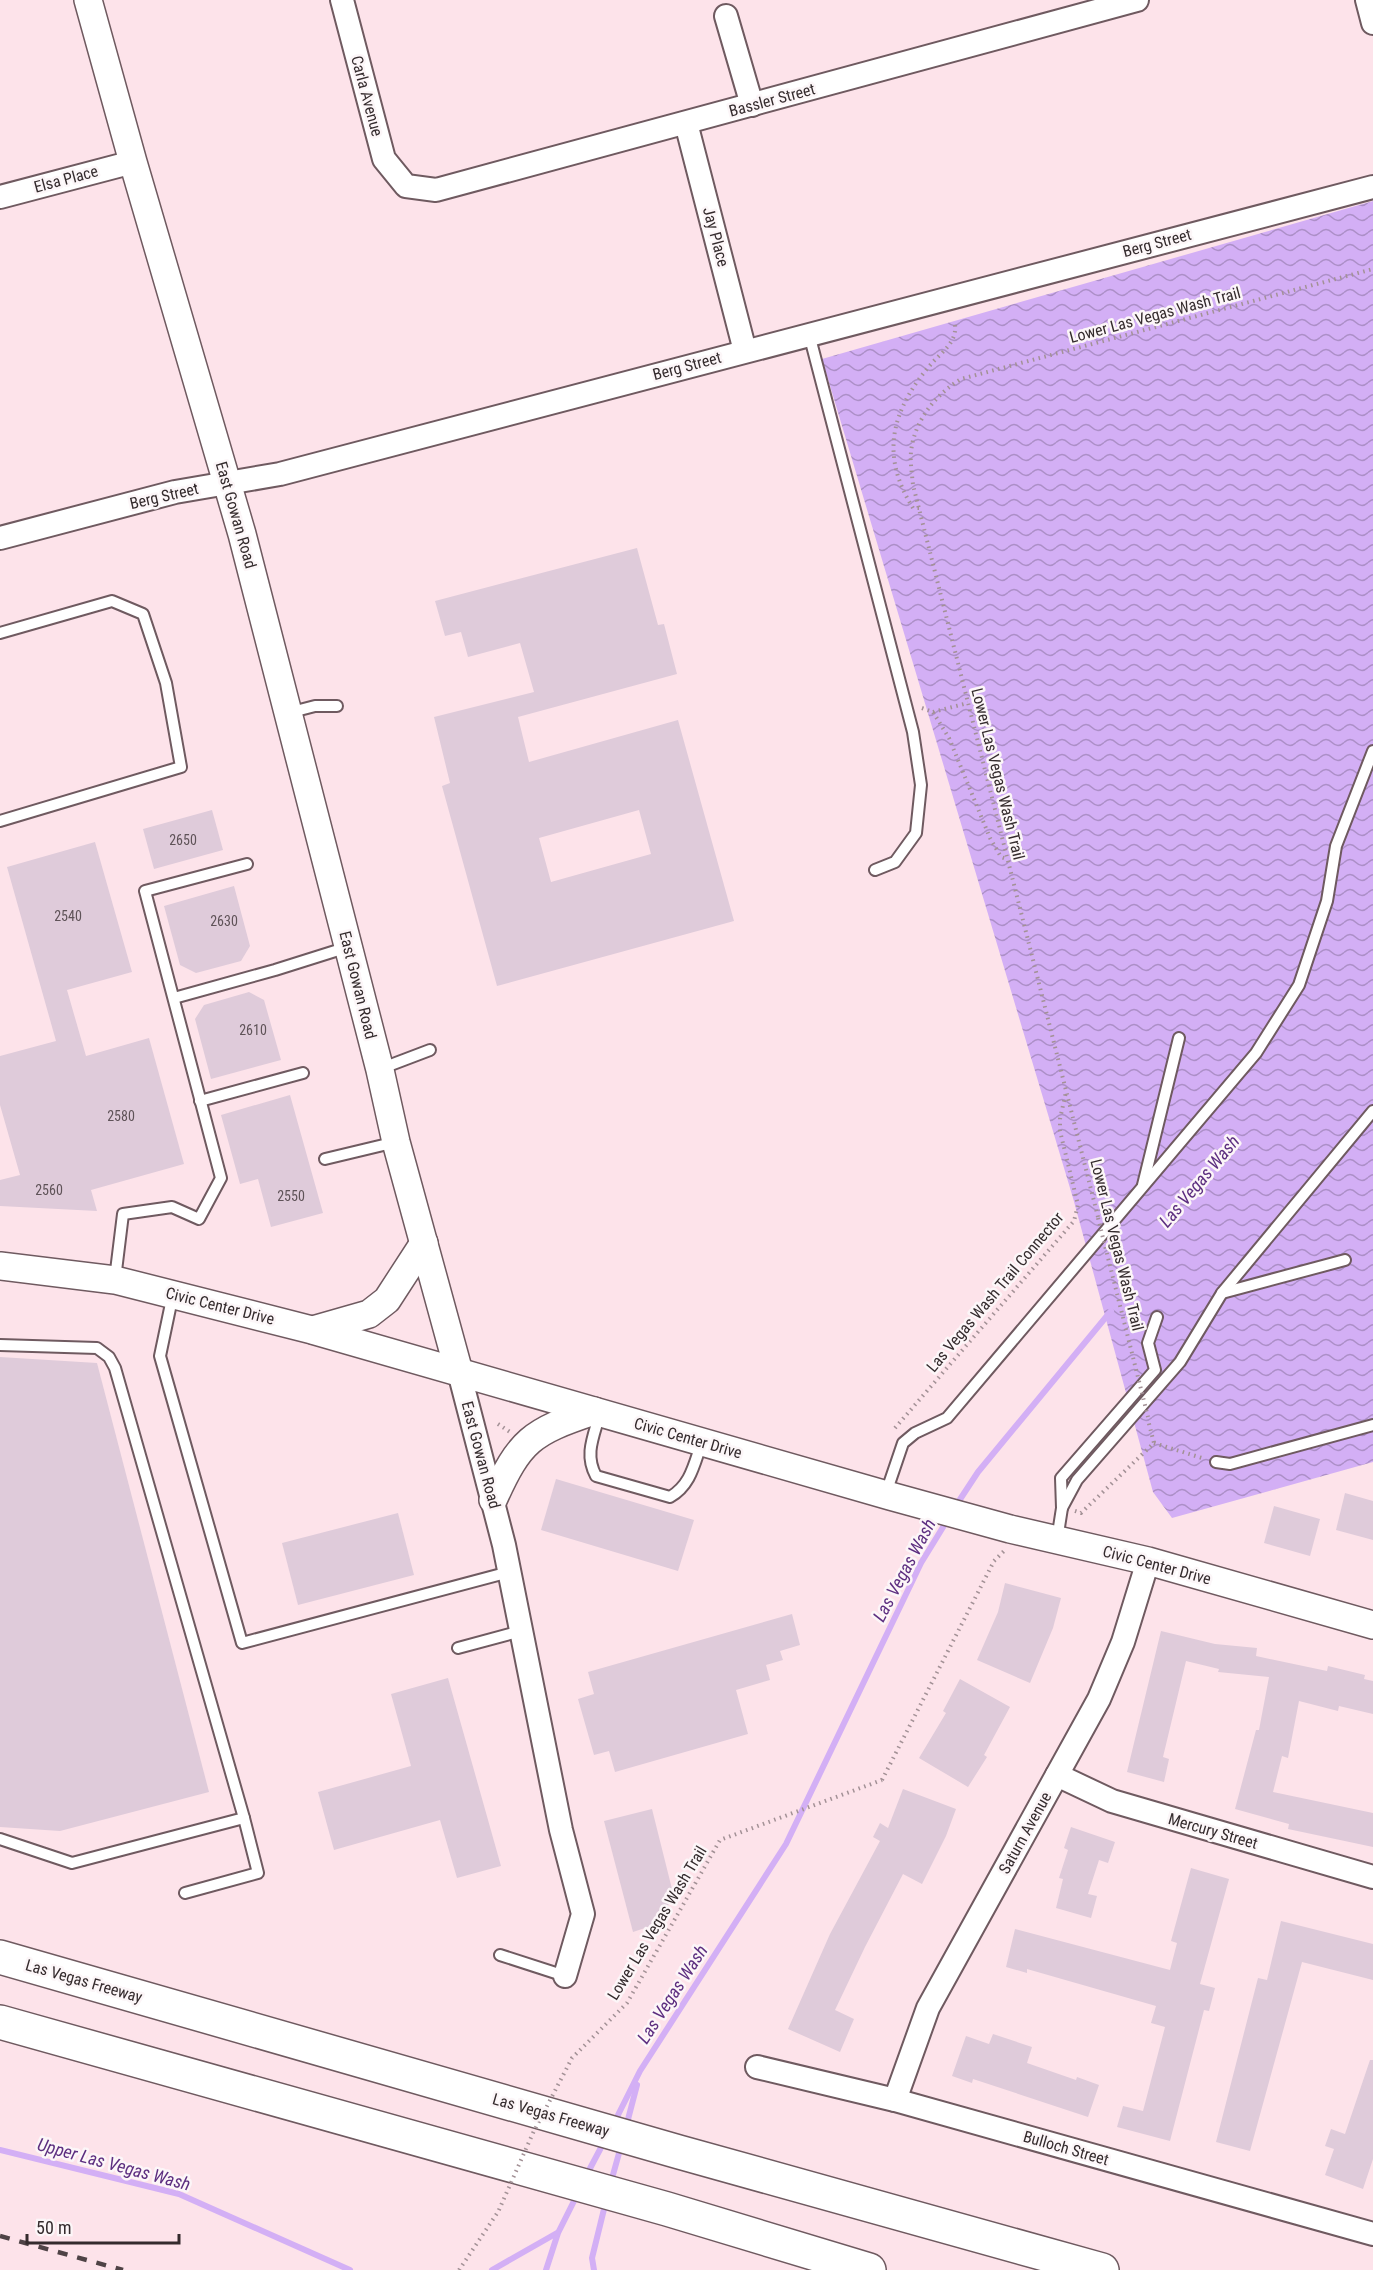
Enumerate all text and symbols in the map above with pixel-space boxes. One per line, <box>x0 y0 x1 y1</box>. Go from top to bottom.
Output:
street label: Carla Avenue <box>347 54 387 138</box>
street label: Bassler Street <box>727 79 817 121</box>
street label: Elsa Place <box>32 161 100 197</box>
street label: Jay Place <box>699 205 733 269</box>
street label: Berg Street <box>1121 225 1194 261</box>
street label: Lower Las Vegas Wash Trail <box>1067 283 1243 347</box>
street label: Berg Street <box>651 348 724 384</box>
street label: East Gowan Road <box>212 459 260 571</box>
street label: Berg Street <box>128 479 201 513</box>
street label: Lower Las Vegas Wash Trail <box>967 686 1029 862</box>
house number: 2650 <box>169 832 197 848</box>
house number: 2540 <box>54 908 82 924</box>
house number: 2630 <box>210 913 238 929</box>
street label: East Gowan Road <box>335 929 381 1041</box>
house number: 2610 <box>239 1022 267 1038</box>
house number: 2580 <box>107 1108 135 1124</box>
water label: Las Vegas Wash <box>1155 1131 1243 1231</box>
street label: Lower Las Vegas Wash Trail <box>1086 1157 1148 1333</box>
house number: 2560 <box>35 1182 63 1198</box>
house number: 2550 <box>277 1188 305 1204</box>
street label: Las Vegas Wash Trail Connector <box>923 1208 1068 1376</box>
street label: Civic Center Drive <box>164 1283 276 1329</box>
street label: East Gowan Road <box>458 1399 504 1511</box>
street label: Civic Center Drive <box>632 1414 744 1462</box>
water label: Las Vegas Wash <box>868 1515 940 1625</box>
street label: Civic Center Drive <box>1101 1541 1213 1589</box>
street label: Saturn Avenue <box>995 1789 1055 1877</box>
street label: Mercury Street <box>1166 1809 1260 1853</box>
street label: Lower Las Vegas Wash Trail <box>603 1842 711 2004</box>
water label: Las Vegas Wash <box>632 1941 712 2047</box>
street label: Las Vegas Freeway <box>23 1955 145 2007</box>
street label: Las Vegas Freeway <box>490 2089 612 2141</box>
street label: Bulloch Street <box>1021 2127 1111 2169</box>
water label: Upper Las Vegas Wash <box>35 2133 193 2195</box>
scale bar <box>27 2207 178 2245</box>
text: 50 m <box>36 2217 71 2238</box>

